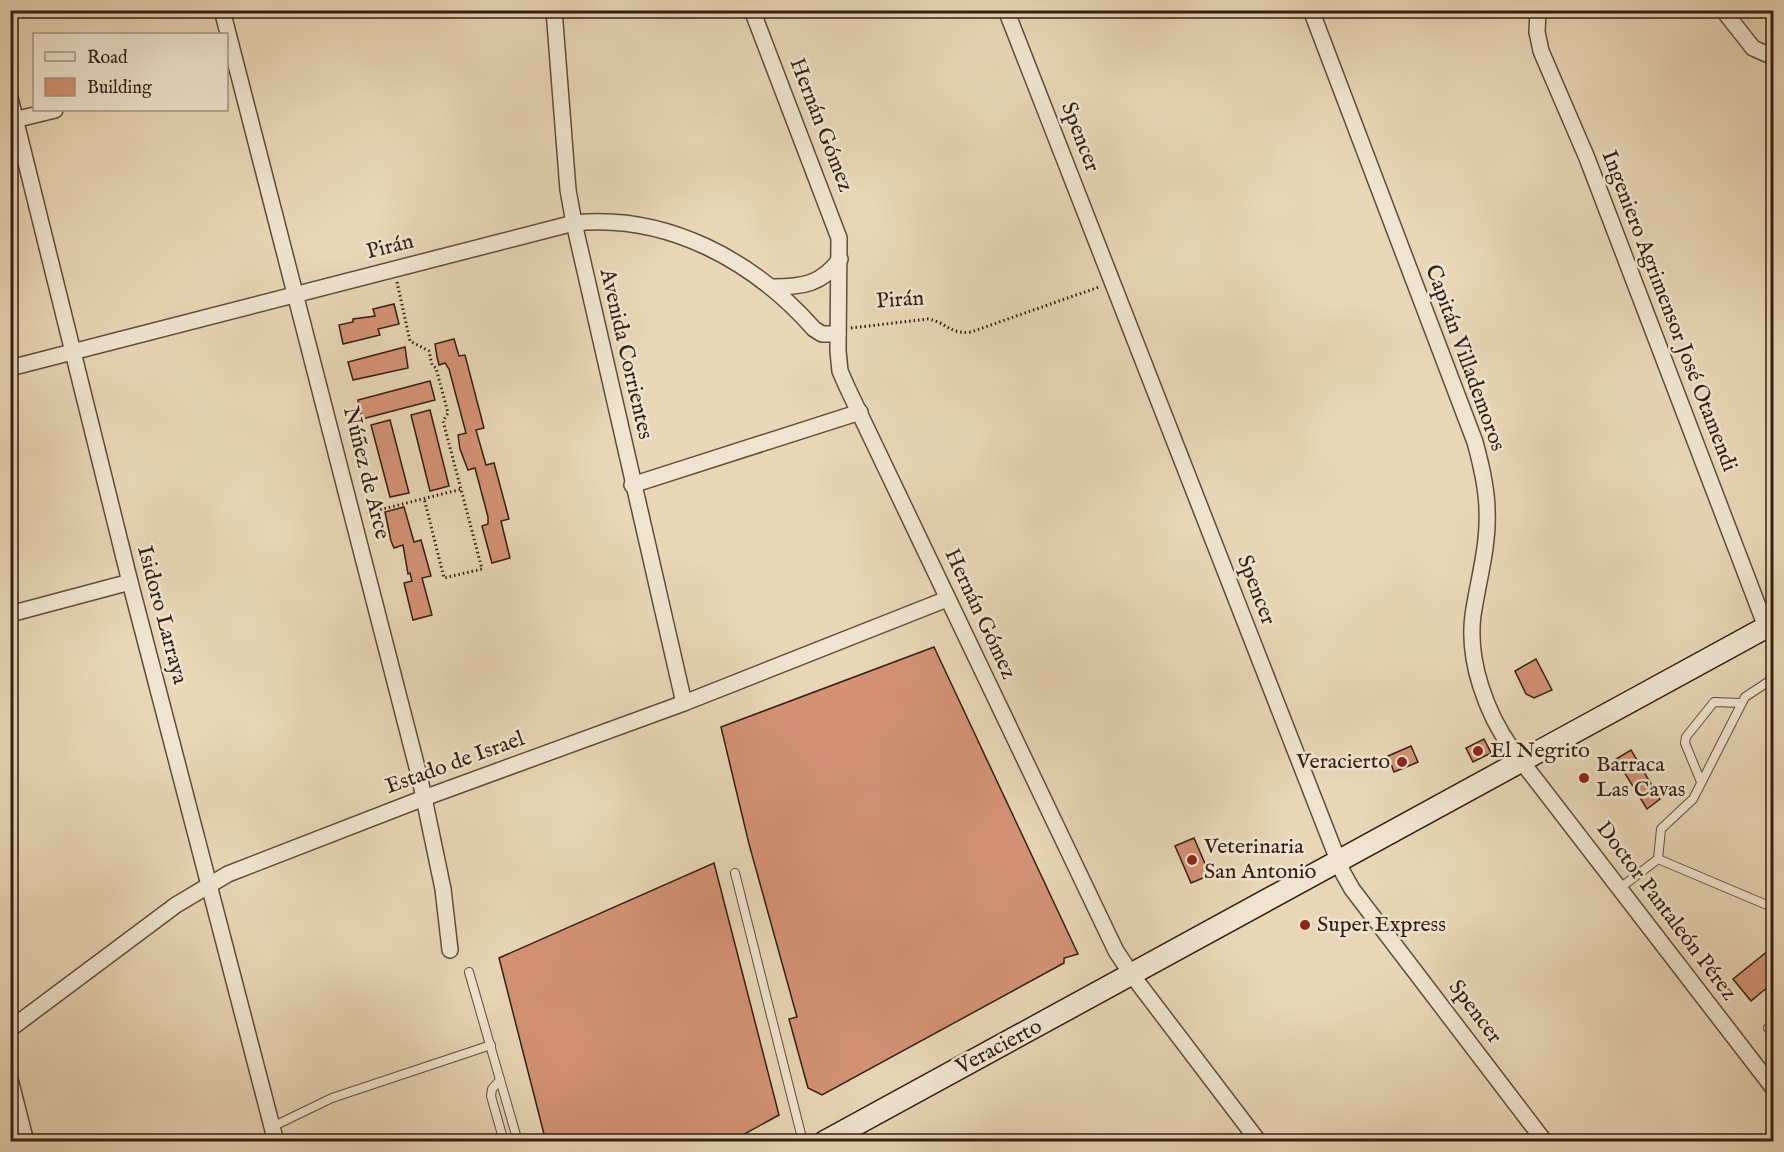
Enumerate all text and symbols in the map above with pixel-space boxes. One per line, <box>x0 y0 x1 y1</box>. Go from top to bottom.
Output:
legend <box>33 33 228 111</box>
text: Road <box>87 47 128 70</box>
street label: Hernán Gómez <box>783 54 859 196</box>
text: Building <box>87 77 152 100</box>
street label: Spencer <box>1054 98 1106 176</box>
street label: Ingeniero Agrimensor José Otamendi <box>1595 146 1743 476</box>
street label: Pirán <box>363 228 417 266</box>
street label: Capitán Villademoros <box>1418 261 1512 455</box>
street label: Avenida Corrientes <box>593 265 659 442</box>
street label: Pirán <box>875 284 925 316</box>
street label: Núñez de Arce <box>336 404 396 542</box>
street label: Isidoro Larraya <box>130 543 194 688</box>
street label: Hernán Gómez <box>938 544 1022 684</box>
street label: Spencer <box>1230 551 1282 629</box>
street label: Estado de Israel <box>382 725 528 801</box>
place label: El Negrito <box>1490 737 1590 765</box>
marker: El Negrito <box>1471 744 1485 758</box>
place label: Veracierto <box>1295 748 1390 776</box>
place label: Barraca Las Cavas <box>1596 751 1686 804</box>
marker: Veracierto <box>1395 755 1409 769</box>
marker: Barraca Las Cavas <box>1577 771 1591 785</box>
street label: Doctor Pantaleón Pérez <box>1589 816 1743 1006</box>
place label: Veterinaria San Antonio <box>1203 833 1317 886</box>
marker: Veterinaria San Antonio <box>1185 853 1199 867</box>
place label: Super Express <box>1317 911 1446 939</box>
marker: Super Express <box>1298 918 1312 932</box>
street label: Spencer <box>1442 975 1508 1049</box>
street label: Veracierto <box>950 1013 1047 1082</box>

